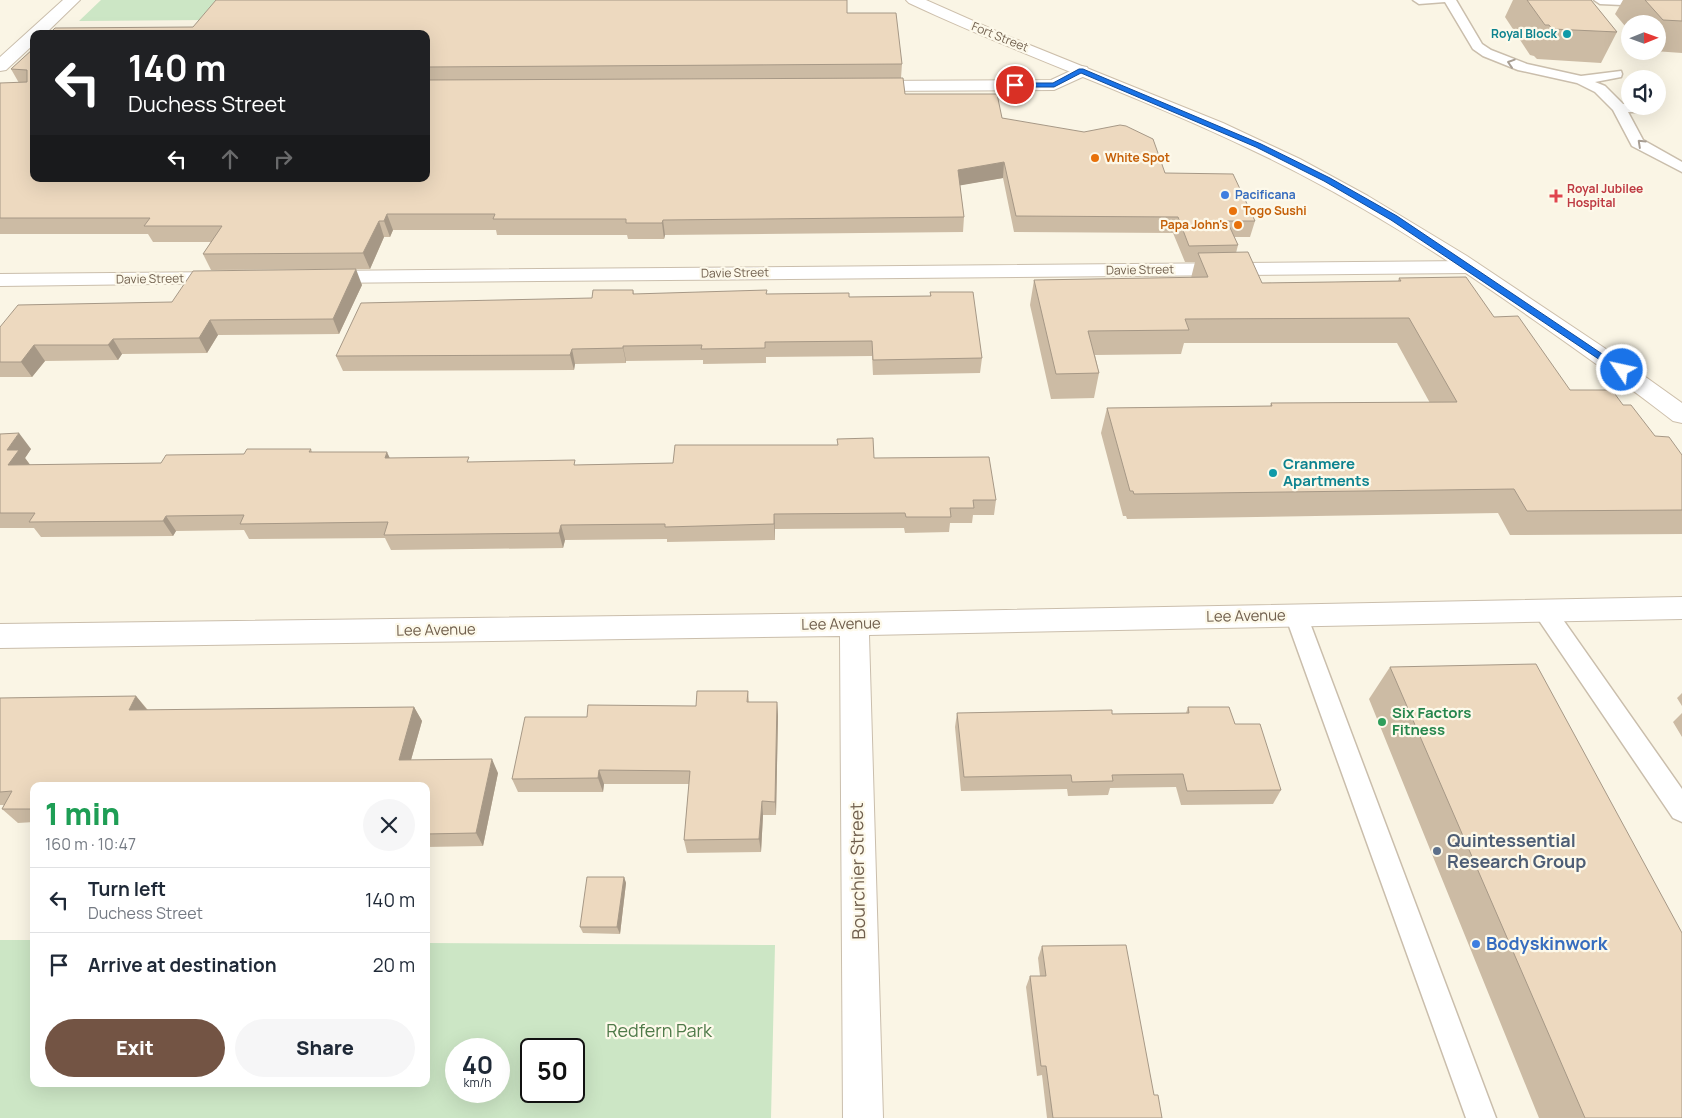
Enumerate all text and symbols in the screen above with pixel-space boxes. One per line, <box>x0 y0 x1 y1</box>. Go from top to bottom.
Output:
north arrow <box>1621 15 1666 60</box>
map controls <box>1621 15 1666 115</box>
street label: Fort Street <box>969 17 1031 56</box>
place label: Royal Block <box>1491 25 1558 42</box>
marker: Royal Block <box>1561 28 1573 40</box>
text: 140 m <box>128 44 226 92</box>
icon: left <box>45 50 110 115</box>
one-way arrow <box>1507 59 1515 69</box>
pin <box>994 64 1036 106</box>
button: sound <box>1621 70 1666 115</box>
icon: arrive <box>1001 71 1029 99</box>
text: Duchess Street <box>128 89 286 119</box>
one-way arrow <box>1638 140 1647 149</box>
icon: left <box>163 145 191 173</box>
icon: ahead <box>216 145 244 173</box>
icon: right <box>269 145 297 173</box>
place label: White Spot <box>1105 149 1170 166</box>
marker: White Spot <box>1089 152 1101 164</box>
place label: Royal Jubilee Hospital <box>1567 180 1643 211</box>
place label: Pacificana <box>1235 186 1296 203</box>
marker: Pacificana <box>1219 189 1231 201</box>
marker: Royal Jubilee Hospital <box>1549 189 1563 203</box>
place label: Togo Sushi <box>1243 202 1307 219</box>
marker: Togo Sushi <box>1227 205 1239 217</box>
place label: Papa John's <box>1160 216 1228 233</box>
marker: Papa John's <box>1232 219 1244 231</box>
street label: Davie Street <box>1106 260 1174 279</box>
street label: Davie Street <box>701 263 769 282</box>
street label: Davie Street <box>116 269 184 288</box>
position arrow <box>1595 343 1647 395</box>
place label: Cranmere Apartments <box>1283 453 1370 491</box>
marker: Cranmere Apartments <box>1267 467 1279 479</box>
street label: Lee Avenue <box>1206 604 1286 627</box>
street label: Lee Avenue <box>801 612 881 635</box>
street label: Lee Avenue <box>396 618 476 641</box>
place label: Six Factors Fitness <box>1392 702 1471 740</box>
marker: Six Factors Fitness <box>1376 716 1388 728</box>
text: 1 min <box>45 793 120 834</box>
button: close <box>363 799 415 851</box>
street label: Bourchier Street <box>844 802 870 940</box>
place label: Quintessential Research Group <box>1447 828 1586 873</box>
text: 160 m · 10:47 <box>45 833 136 855</box>
marker: Quintessential Research Group <box>1431 845 1443 857</box>
text: Turn left <box>88 876 166 902</box>
icon: left <box>45 886 73 914</box>
text: 140 m <box>365 887 415 913</box>
text: Duchess Street <box>88 902 203 924</box>
place label: Bodyskinwork <box>1486 931 1609 955</box>
marker: Bodyskinwork <box>1470 938 1482 950</box>
icon: arrive <box>45 951 73 979</box>
text: Arrive at destination <box>88 952 277 978</box>
text: 20 m <box>373 952 415 978</box>
park label: Redfern Park <box>606 1018 713 1042</box>
button: Exit <box>45 1019 225 1077</box>
button: Share <box>235 1019 415 1077</box>
speed limit sign: 50 <box>520 1038 585 1103</box>
text: 40 <box>462 1047 493 1082</box>
text: km/h <box>464 1074 491 1091</box>

